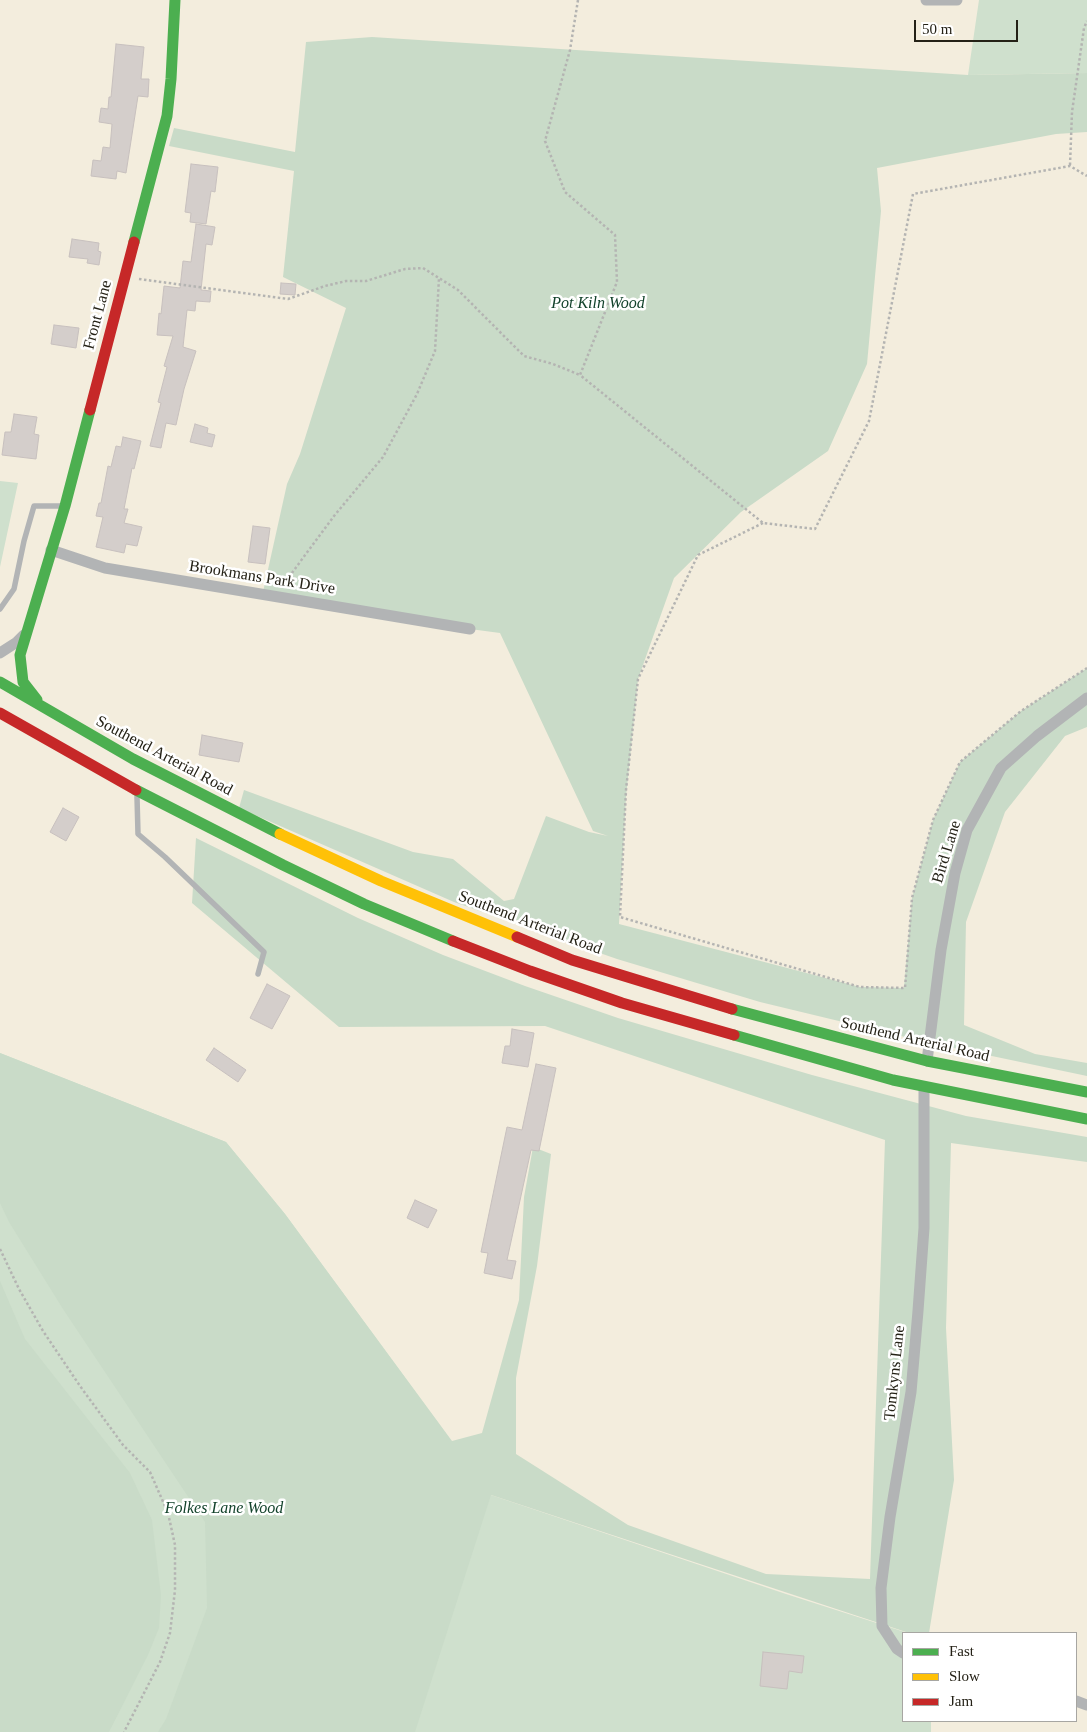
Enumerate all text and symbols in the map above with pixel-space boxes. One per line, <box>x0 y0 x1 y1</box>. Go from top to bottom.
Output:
scale bar <box>917 10 1021 42</box>
text: 50 m <box>922 21 952 37</box>
street label: Front Lane <box>80 278 116 352</box>
park label: Pot Kiln Wood <box>551 294 645 314</box>
street label: Brookmans Park Drive <box>188 557 336 599</box>
street label: Southend Arterial Road <box>92 712 236 800</box>
street label: Bird Lane <box>928 818 966 886</box>
street label: Southend Arterial Road <box>456 887 604 959</box>
street label: Southend Arterial Road <box>839 1014 991 1066</box>
street label: Tomkyns Lane <box>880 1325 910 1421</box>
park label: Folkes Lane Wood <box>165 1499 283 1519</box>
legend <box>902 1632 1077 1722</box>
text: Fast <box>949 1643 974 1659</box>
text: Slow <box>949 1668 980 1684</box>
text: Jam <box>949 1693 973 1709</box>

